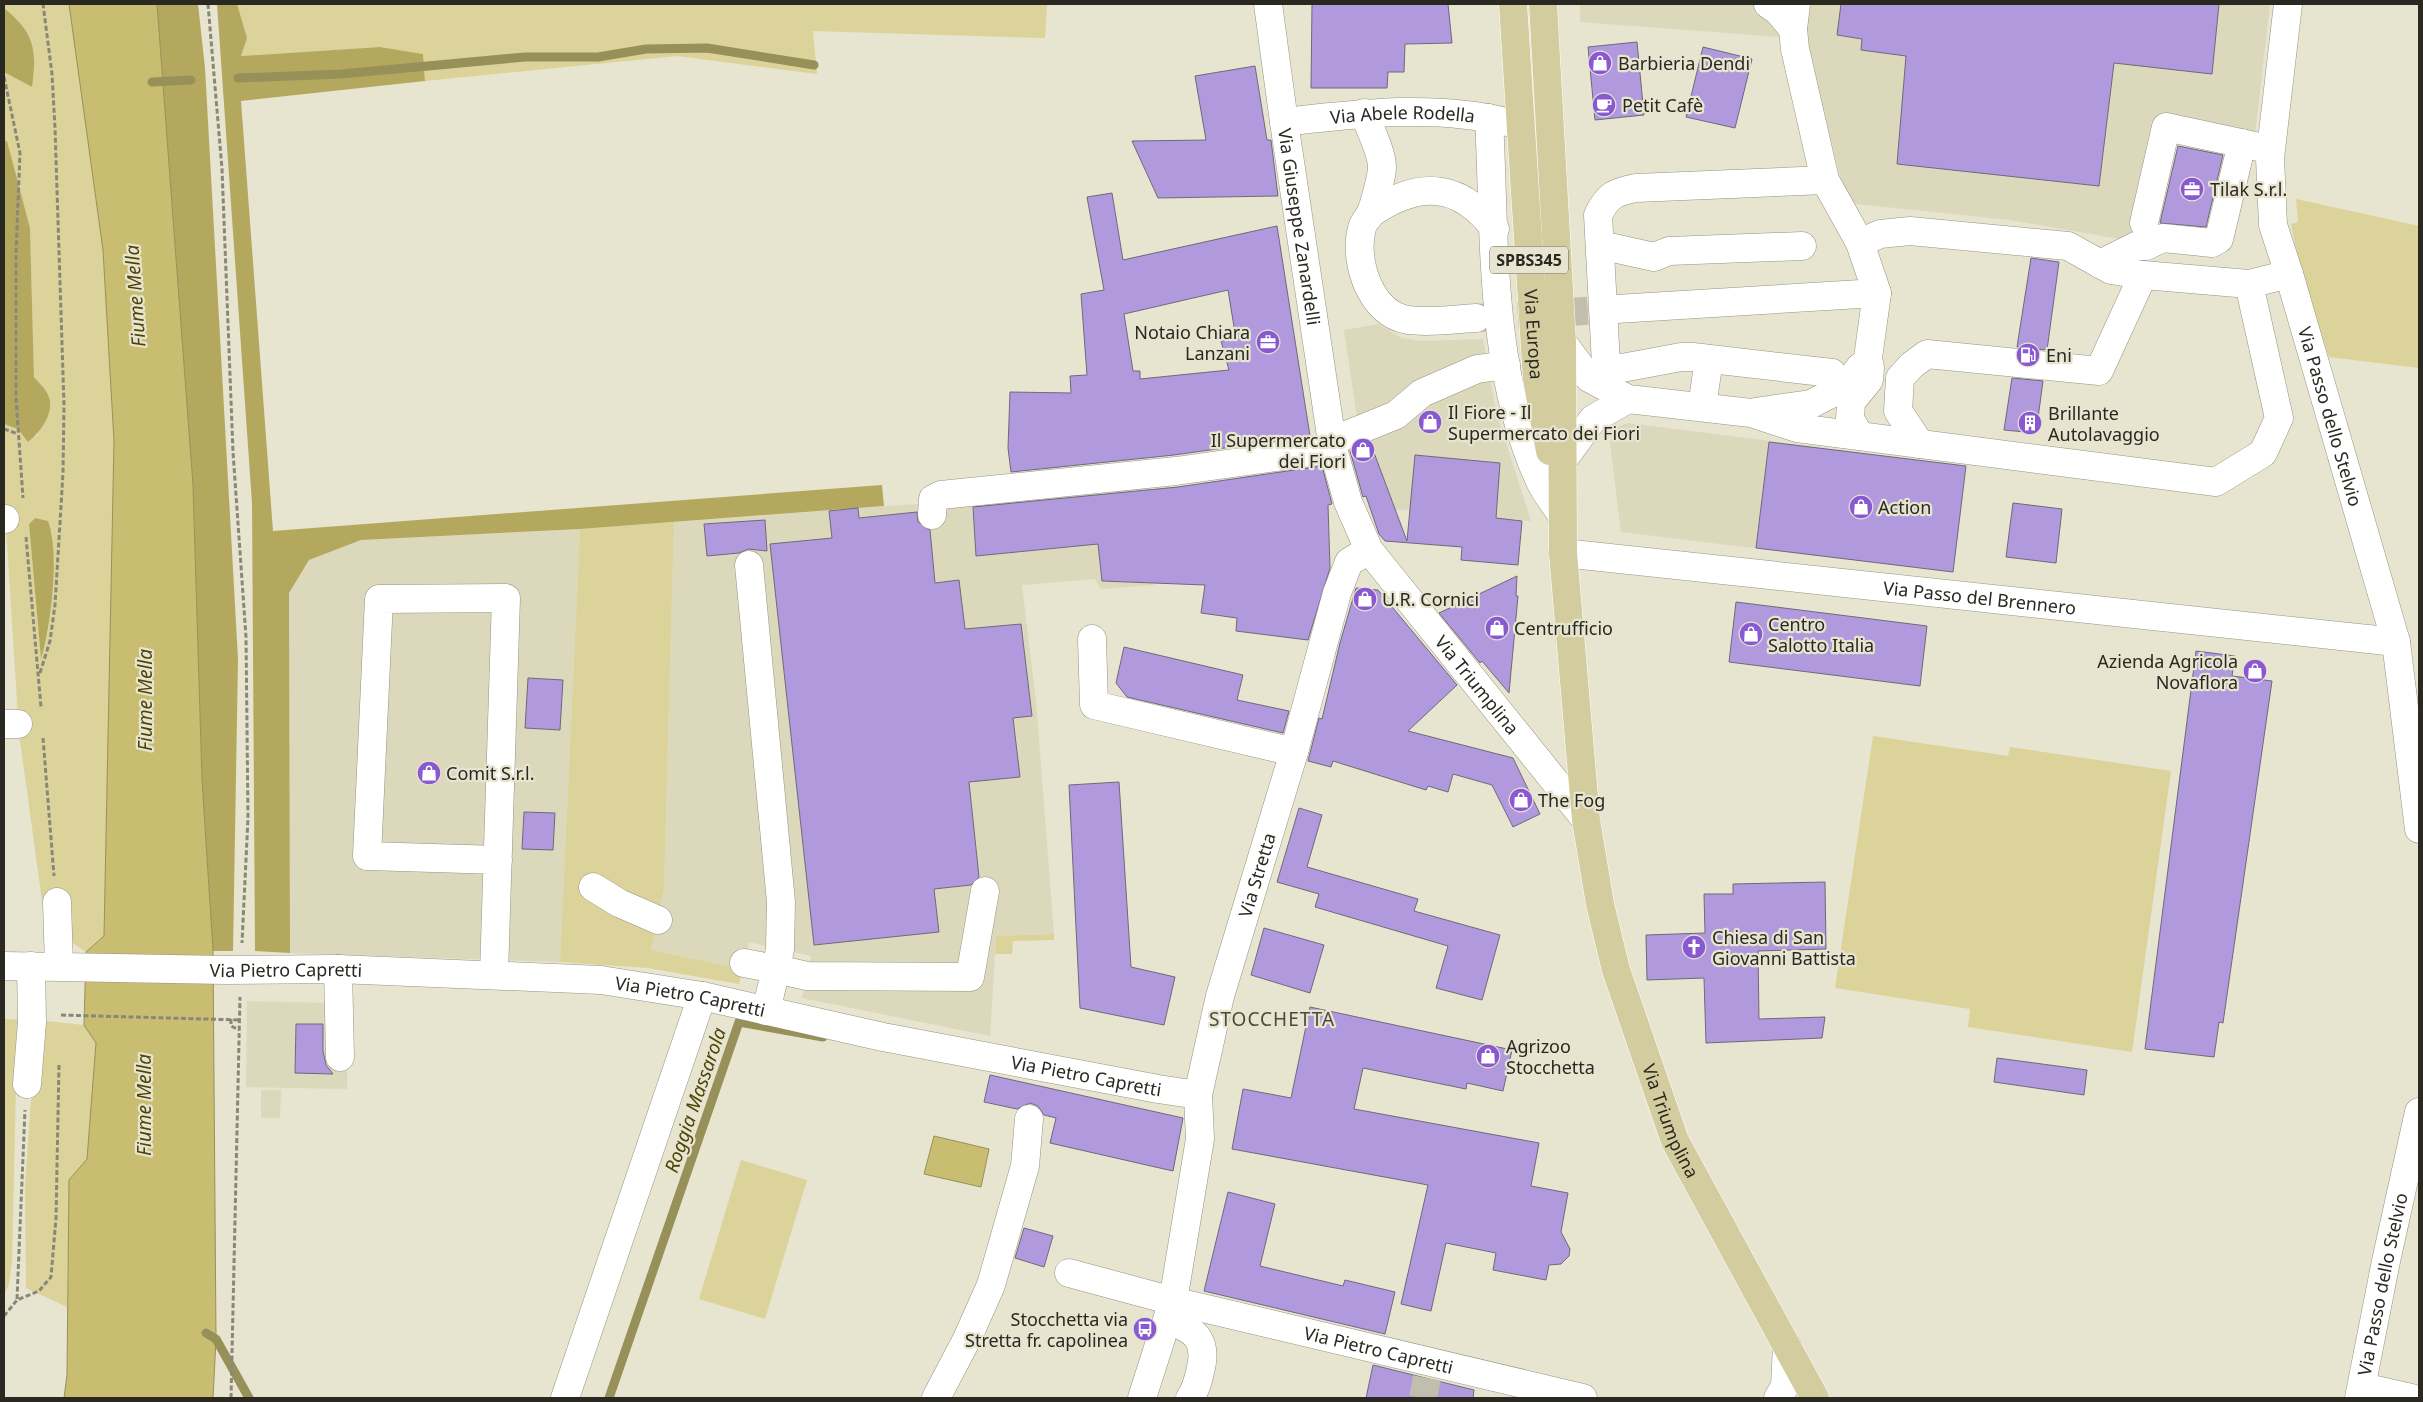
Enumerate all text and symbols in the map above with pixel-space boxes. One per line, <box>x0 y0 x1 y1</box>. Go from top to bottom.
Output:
shop icon: Barbieria Dendi <box>1587 50 1613 76</box>
place label: Barbieria Dendi <box>1618 51 1750 75</box>
cafe icon: Petit Cafè <box>1591 92 1617 118</box>
place label: Petit Cafè <box>1622 93 1703 117</box>
street label: Via Abele Rodella <box>1329 100 1477 129</box>
street label: Via Giuseppe Zanardelli <box>1273 127 1326 327</box>
office icon: Tilak S.r.l. <box>2179 176 2205 202</box>
place label: Tilak S.r.l. <box>2210 177 2287 201</box>
water label: Fiume Mella <box>118 244 152 348</box>
road number: SPBS345 <box>1490 246 1568 274</box>
street label: Via Europa <box>1519 288 1549 380</box>
place label: Notaio Chiara Lanzani <box>1134 320 1250 365</box>
street label: Via Passo dello Stelvio <box>2293 324 2368 509</box>
office icon: Notaio Chiara Lanzani <box>1255 329 1281 355</box>
fuel station icon: Eni <box>2015 342 2041 368</box>
place label: Eni <box>2046 343 2072 367</box>
place label: Il Fiore - Il Supermercato dei Fiori <box>1448 400 1640 445</box>
place label: Brillante Autolavaggio <box>2048 401 2160 446</box>
shop icon: Il Fiore - Il Supermercato dei Fiori <box>1417 409 1443 435</box>
building icon: Brillante Autolavaggio <box>2017 410 2043 436</box>
place label: Il Supermercato dei Fiori <box>1211 428 1346 473</box>
shop icon: Il Supermercato dei Fiori <box>1350 437 1376 463</box>
shop icon: Action <box>1848 494 1874 520</box>
place label: Action <box>1878 495 1931 519</box>
street label: Via Passo del Brennero <box>1882 575 2077 620</box>
shop icon: U.R. Cornici <box>1352 586 1378 612</box>
place label: U.R. Cornici <box>1382 587 1479 611</box>
place label: Centro Salotto Italia <box>1768 612 1874 657</box>
shop icon: Centrufficio <box>1484 615 1510 641</box>
place label: Centrufficio <box>1514 616 1613 640</box>
shop icon: Centro Salotto Italia <box>1738 621 1764 647</box>
street label: Via Triumplina <box>1430 630 1525 739</box>
water label: Fiume Mella <box>132 649 158 751</box>
place label: Azienda Agricola Novaflora <box>2097 649 2238 694</box>
shop icon: Azienda Agricola Novaflora <box>2242 658 2268 684</box>
shop icon: Comit S.r.l. <box>416 760 442 786</box>
place label: Comit S.r.l. <box>446 761 534 785</box>
shop icon: The Fog <box>1508 787 1534 813</box>
place label: The Fog <box>1538 788 1605 812</box>
street label: Via Stretta <box>1233 830 1281 920</box>
place label: Chiesa di San Giovanni Battista <box>1712 925 1856 970</box>
church icon: Chiesa di San Giovanni Battista <box>1681 934 1707 960</box>
street label: Via Pietro Capretti <box>209 957 363 982</box>
street label: Via Pietro Capretti <box>613 970 768 1022</box>
district label: STOCCHETTA <box>1209 1006 1335 1032</box>
water label: Roggia Massarola <box>658 1024 732 1176</box>
place label: Agrizoo Stocchetta <box>1506 1034 1595 1079</box>
shop icon: Agrizoo Stocchetta <box>1475 1043 1501 1069</box>
street label: Via Pietro Capretti <box>1009 1049 1163 1101</box>
water label: Fiume Mella <box>131 1054 157 1156</box>
street label: Via Triumplina <box>1637 1060 1705 1182</box>
street label: Via Passo dello Stelvio <box>2352 1191 2413 1378</box>
place label: Stocchetta via Stretta fr. capolinea <box>965 1307 1128 1352</box>
bus stop icon: Stocchetta via Stretta fr. capolinea <box>1132 1316 1158 1342</box>
street label: Via Pietro Capretti <box>1302 1320 1456 1379</box>

